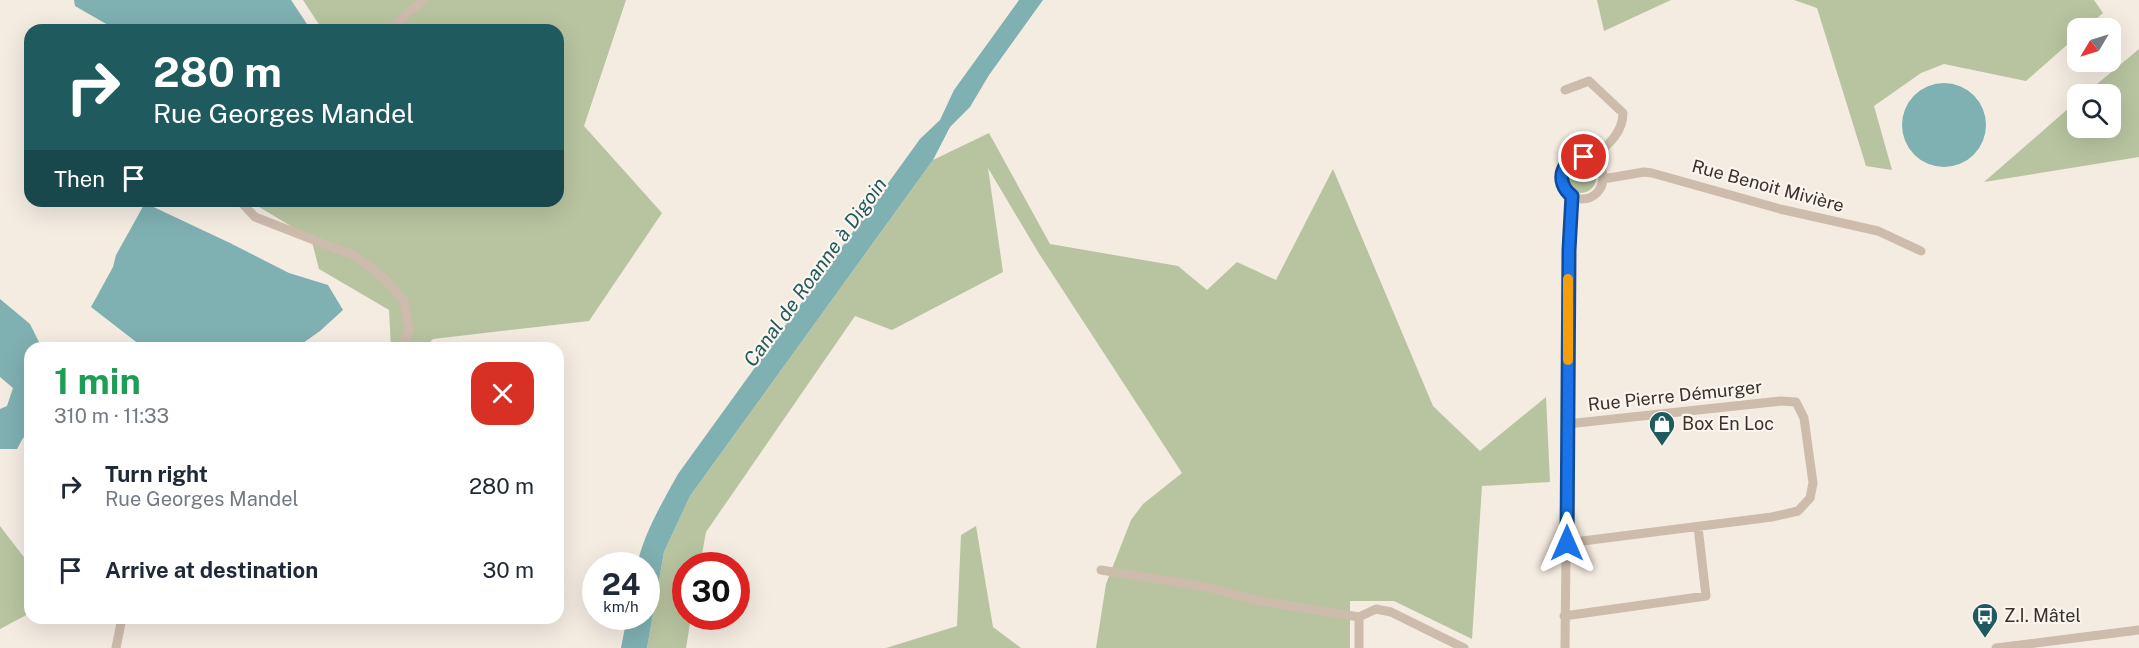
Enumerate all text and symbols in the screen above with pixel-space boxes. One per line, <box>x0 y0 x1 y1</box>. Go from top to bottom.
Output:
north arrow <box>2067 18 2121 72</box>
map controls <box>2067 18 2121 138</box>
text: 280 m <box>153 47 282 96</box>
icon: right <box>54 48 132 126</box>
button: search <box>2067 84 2121 138</box>
text: Rue Georges Mandel <box>153 97 414 129</box>
pin <box>1558 131 1609 182</box>
icon: arrive <box>1567 140 1600 173</box>
street label: Rue Benoit Mivière <box>1690 155 1847 216</box>
icon: arrive <box>117 162 150 195</box>
text: Then <box>54 166 105 192</box>
water label: Canal de Roanne à Digoin <box>738 173 892 371</box>
text: 1 min <box>54 360 141 402</box>
button: close <box>471 362 534 425</box>
street label: Rue Pierre Démurger <box>1587 376 1763 415</box>
text: 310 m · 11:33 <box>54 404 169 428</box>
shop icon: Box En Loc <box>1647 409 1677 447</box>
place label: Box En Loc <box>1682 413 1774 434</box>
text: Turn right <box>105 461 208 487</box>
icon: right <box>54 470 87 503</box>
text: 280 m <box>469 473 534 499</box>
text: Rue Georges Mandel <box>105 487 299 511</box>
position arrow <box>1535 511 1599 575</box>
speed limit sign: 30 <box>672 552 750 630</box>
icon: arrive <box>54 554 87 587</box>
text: Arrive at destination <box>105 557 318 583</box>
text: 30 m <box>482 557 534 583</box>
text: 24 <box>602 566 640 602</box>
text: km/h <box>603 598 639 615</box>
bus stop icon: Z.I. Mâtel <box>1970 601 2000 639</box>
place label: Z.I. Mâtel <box>2004 605 2081 626</box>

